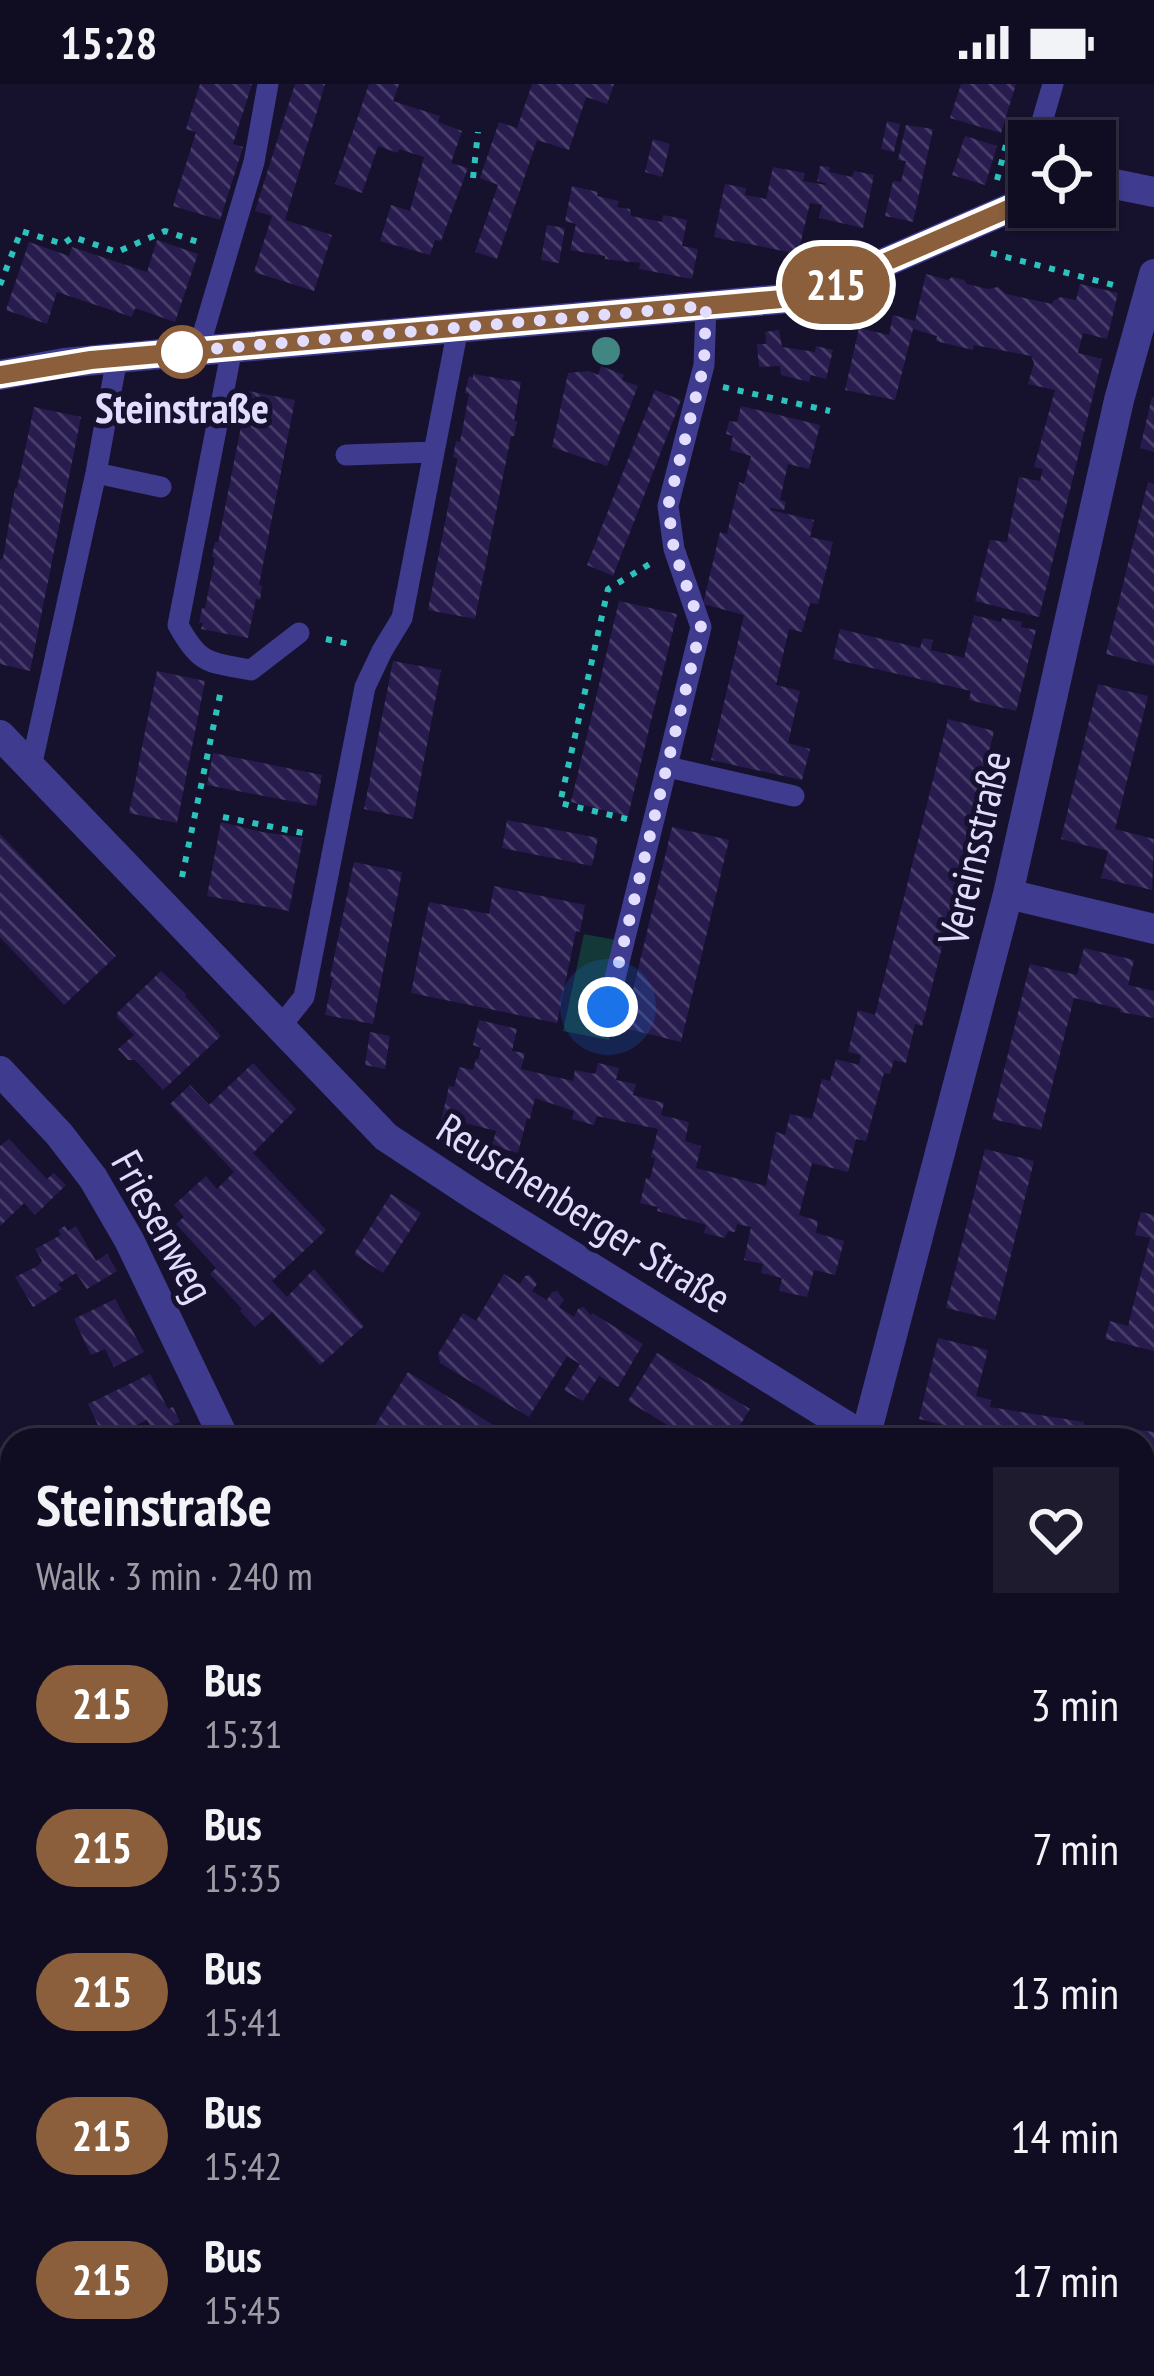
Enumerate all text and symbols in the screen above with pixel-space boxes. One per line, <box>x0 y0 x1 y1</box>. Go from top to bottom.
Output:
text: 15:28 <box>60 13 157 71</box>
map controls <box>1008 120 1116 228</box>
button: locate <box>1008 120 1116 228</box>
line badge: 215 <box>767 246 905 324</box>
text: 215 <box>806 257 866 312</box>
marker: Steinstraße <box>157 327 207 377</box>
place label: Steinstraße <box>95 380 269 435</box>
street label: Vereinsstraße <box>924 746 1022 951</box>
your location <box>578 977 638 1037</box>
street label: Reuschenberger Straße <box>427 1100 741 1325</box>
street label: Friesenweg <box>99 1140 227 1311</box>
button: heart <box>993 1467 1119 1593</box>
text: Steinstraße <box>36 1468 272 1542</box>
text: Walk · 3 min · 240 m <box>36 1550 313 1601</box>
text: Bus <box>204 1650 262 1708</box>
text: 3 min <box>1030 1675 1119 1733</box>
text: 215 <box>72 1676 132 1731</box>
text: 15:31 <box>204 1708 282 1759</box>
text: Bus <box>204 1794 262 1852</box>
text: 7 min <box>1032 1819 1119 1877</box>
text: 215 <box>72 1820 132 1875</box>
text: 15:35 <box>204 1852 282 1903</box>
text: Bus <box>204 1938 262 1996</box>
text: 13 min <box>1010 1963 1119 2021</box>
text: 215 <box>72 1964 132 2019</box>
text: 15:41 <box>204 1996 282 2047</box>
text: Bus <box>204 2082 262 2140</box>
text: 14 min <box>1010 2107 1119 2165</box>
text: 215 <box>72 2108 132 2163</box>
text: 15:42 <box>204 2140 282 2191</box>
text: Bus <box>204 2226 262 2284</box>
text: 17 min <box>1012 2251 1119 2309</box>
text: 215 <box>72 2252 132 2307</box>
text: 15:45 <box>204 2284 282 2335</box>

